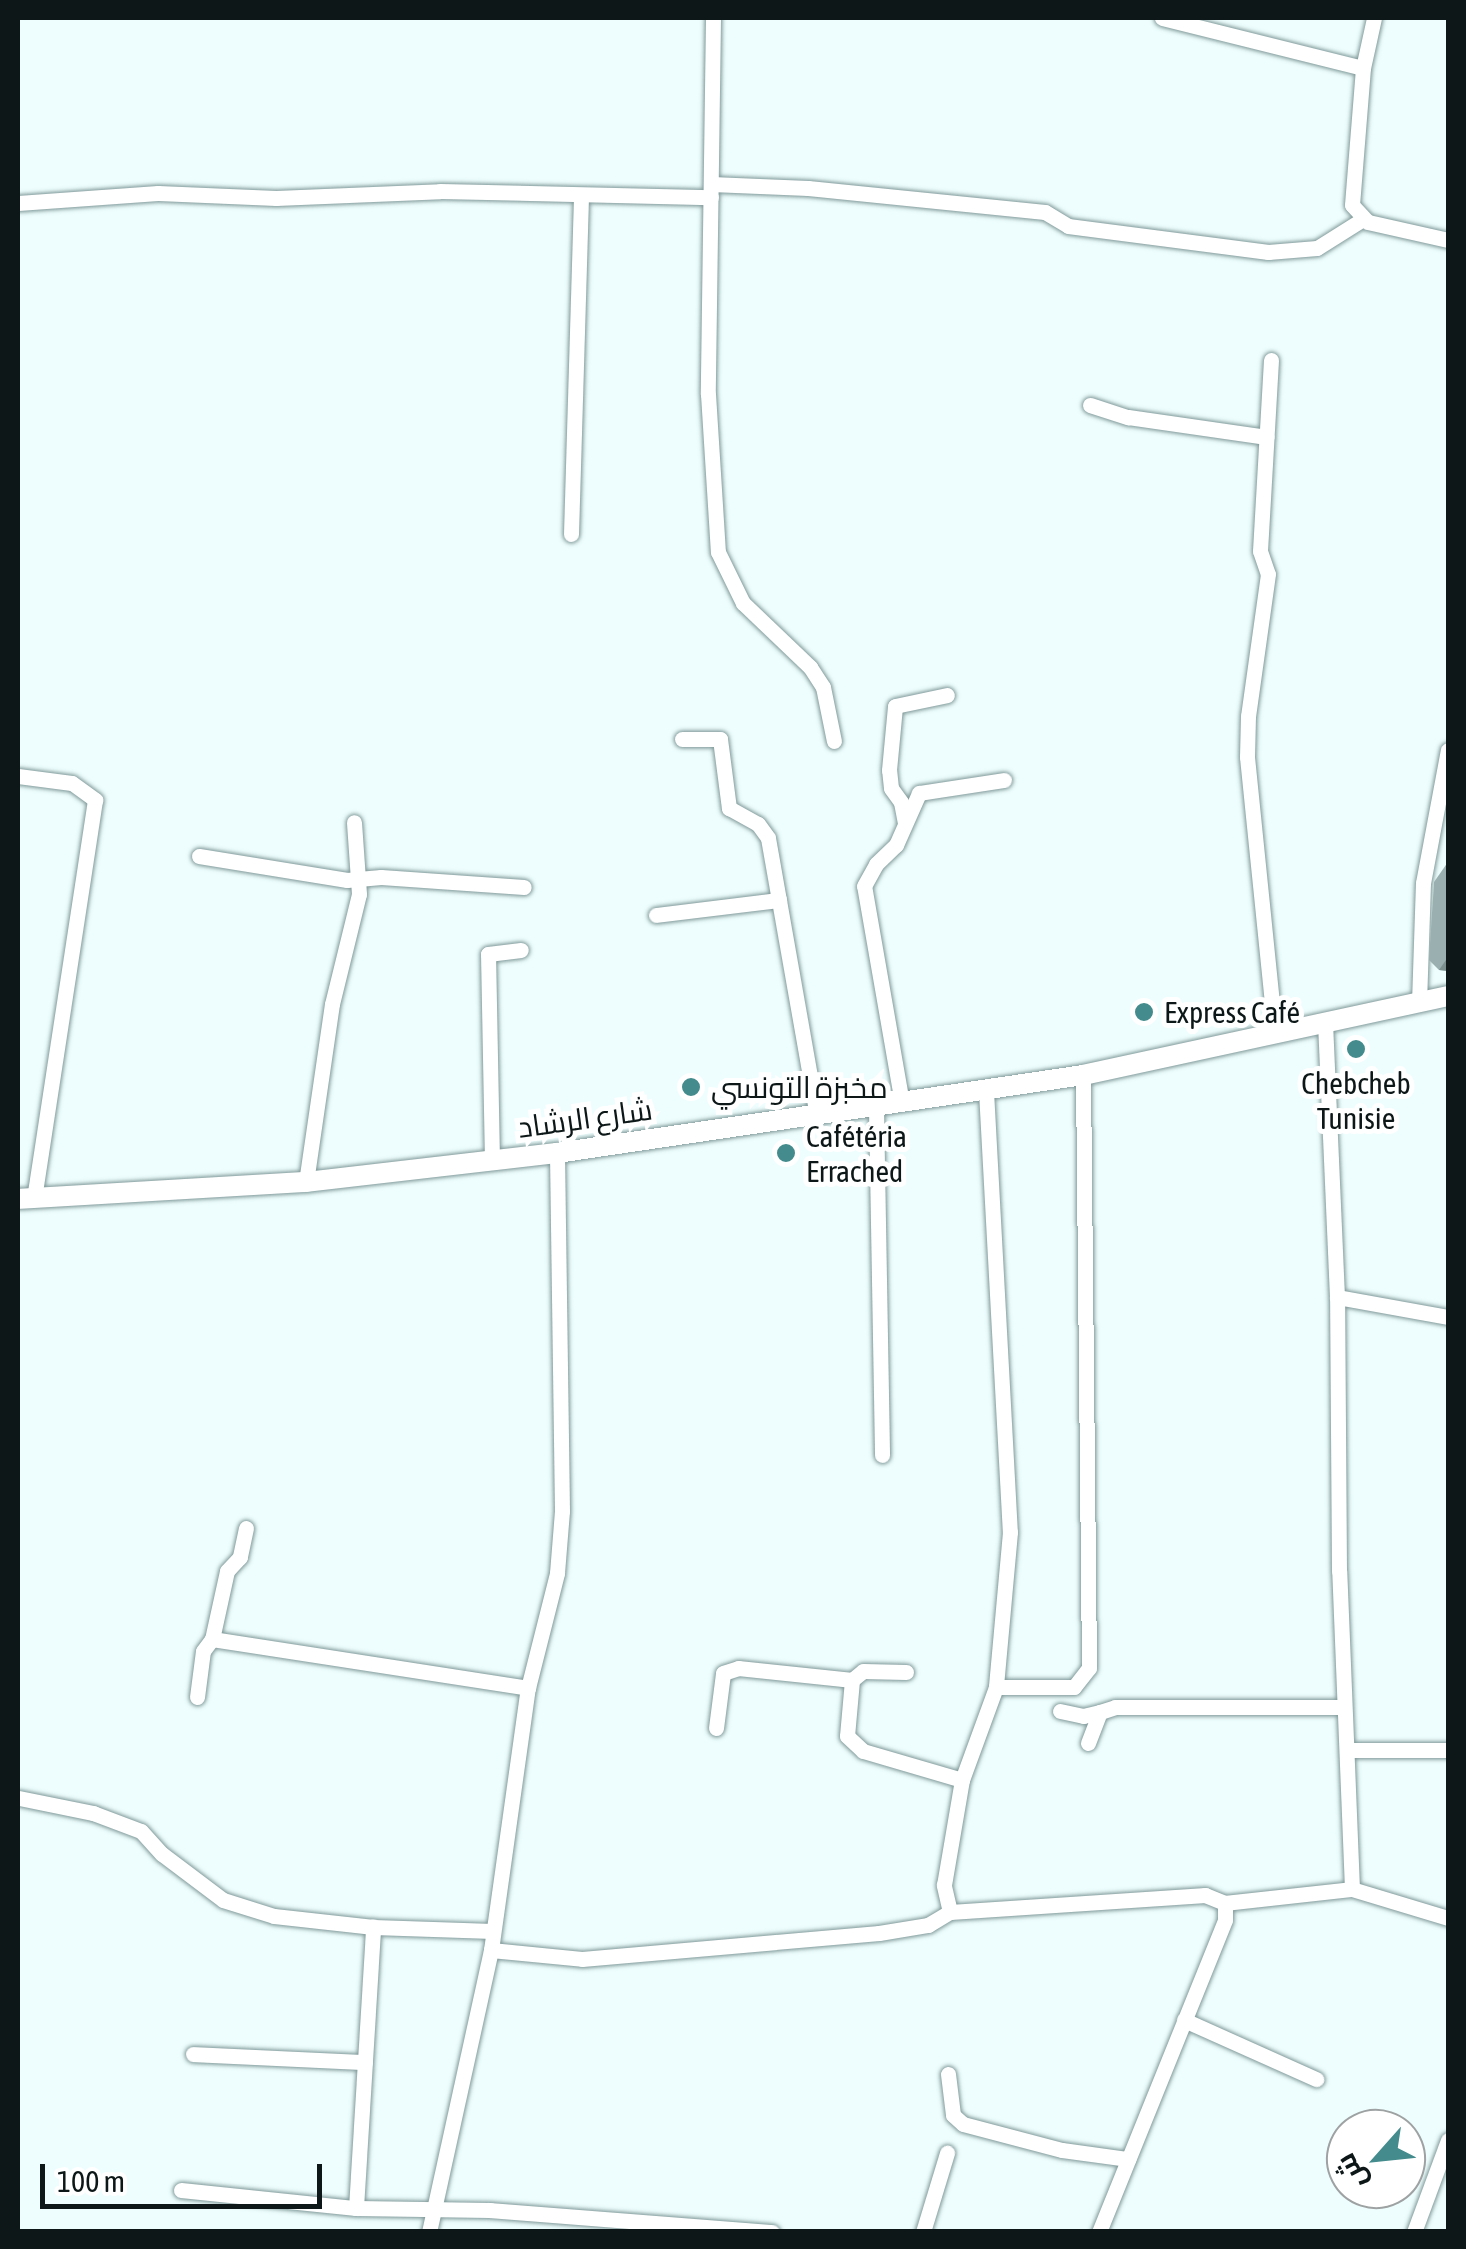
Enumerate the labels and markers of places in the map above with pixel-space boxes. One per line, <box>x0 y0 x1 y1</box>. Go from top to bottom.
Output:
place label: Express Café <box>1164 994 1300 1030</box>
marker: Express Café <box>1133 1001 1155 1023</box>
marker: Chebcheb Tunisie <box>1345 1038 1367 1060</box>
place label: Chebcheb Tunisie <box>1301 1065 1411 1136</box>
place label: مخبزة التونسي <box>711 1069 888 1105</box>
marker: مخبزة التونسي <box>680 1076 702 1098</box>
place label: Cafétéria Errached <box>806 1118 907 1188</box>
marker: Cafétéria Errached <box>775 1142 797 1164</box>

